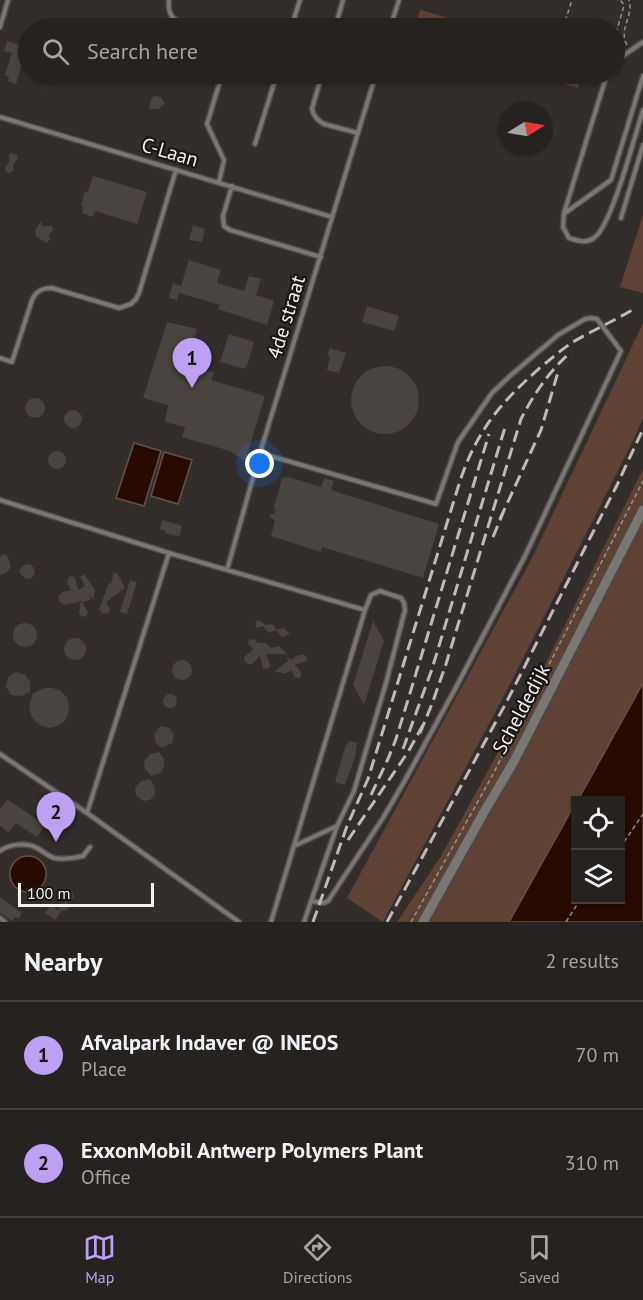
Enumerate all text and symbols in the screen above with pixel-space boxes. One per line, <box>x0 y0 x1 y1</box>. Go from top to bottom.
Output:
search box <box>18 18 625 84</box>
icon: search <box>39 35 72 68</box>
text: Search here <box>87 37 198 65</box>
north arrow <box>499 102 553 156</box>
street label: C-Laan <box>139 132 201 172</box>
street label: 4de straat <box>261 272 311 362</box>
pin: 1 <box>172 338 212 388</box>
your location <box>245 449 274 478</box>
street label: Scheldedijk <box>486 659 556 759</box>
pin: 2 <box>36 792 76 842</box>
map controls <box>571 796 625 904</box>
button: locate <box>571 796 625 850</box>
button: layers <box>571 850 625 904</box>
scale bar <box>18 880 154 908</box>
text: 100 m <box>27 883 70 903</box>
text: Nearby <box>24 945 102 978</box>
text: 2 results <box>546 948 619 974</box>
text: Afvalpark Indaver @ INEOS <box>81 1028 339 1056</box>
text: 1 <box>38 1042 49 1068</box>
text: 70 m <box>576 1042 619 1068</box>
text: Place <box>81 1056 127 1082</box>
text: ExxonMobil Antwerp Polymers Plant <box>81 1136 423 1164</box>
text: 2 <box>38 1150 49 1176</box>
text: 310 m <box>565 1150 619 1176</box>
text: Office <box>81 1164 131 1190</box>
tab: Map <box>83 1231 116 1287</box>
tab: Directions <box>283 1231 352 1287</box>
tab: Saved <box>519 1231 560 1287</box>

